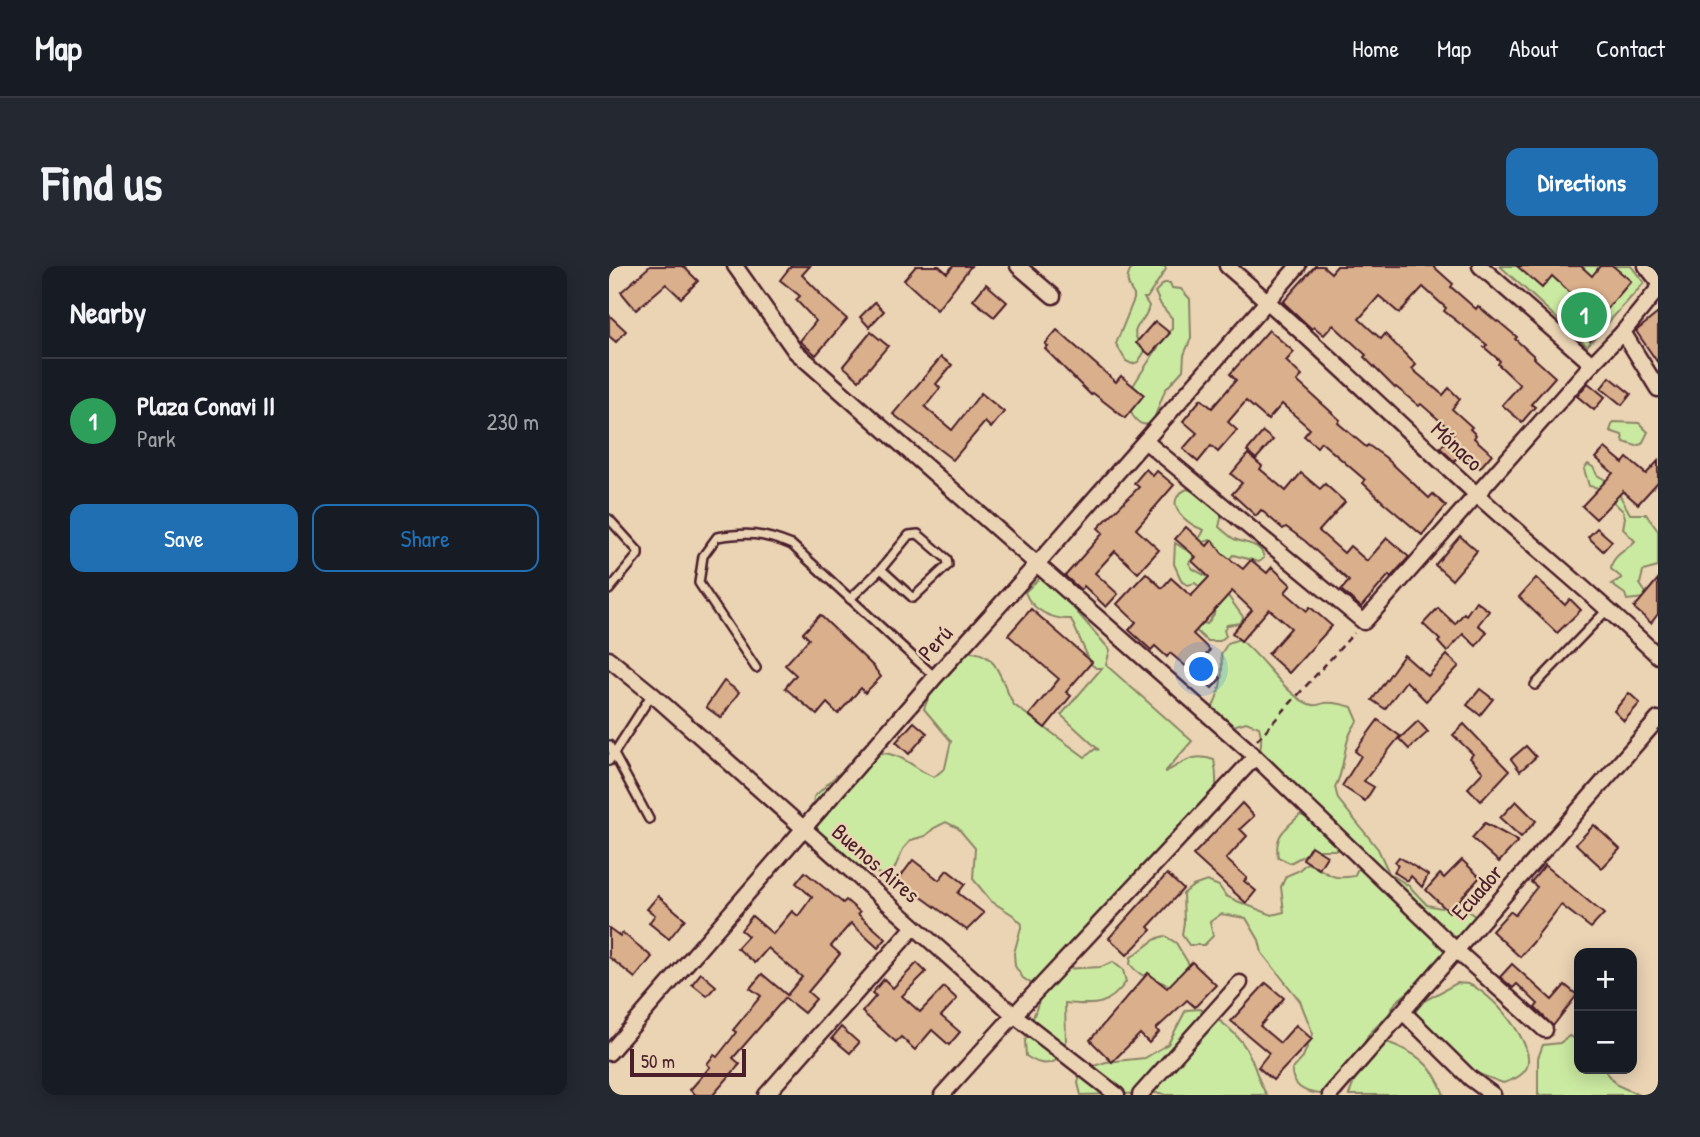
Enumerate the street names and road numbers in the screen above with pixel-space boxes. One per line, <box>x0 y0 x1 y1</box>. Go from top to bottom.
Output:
street label: Mónaco <box>1425 414 1490 478</box>
street label: Perú <box>910 618 959 667</box>
street label: Buenos Aires <box>826 816 927 910</box>
street label: Ecuador <box>1444 857 1510 926</box>

